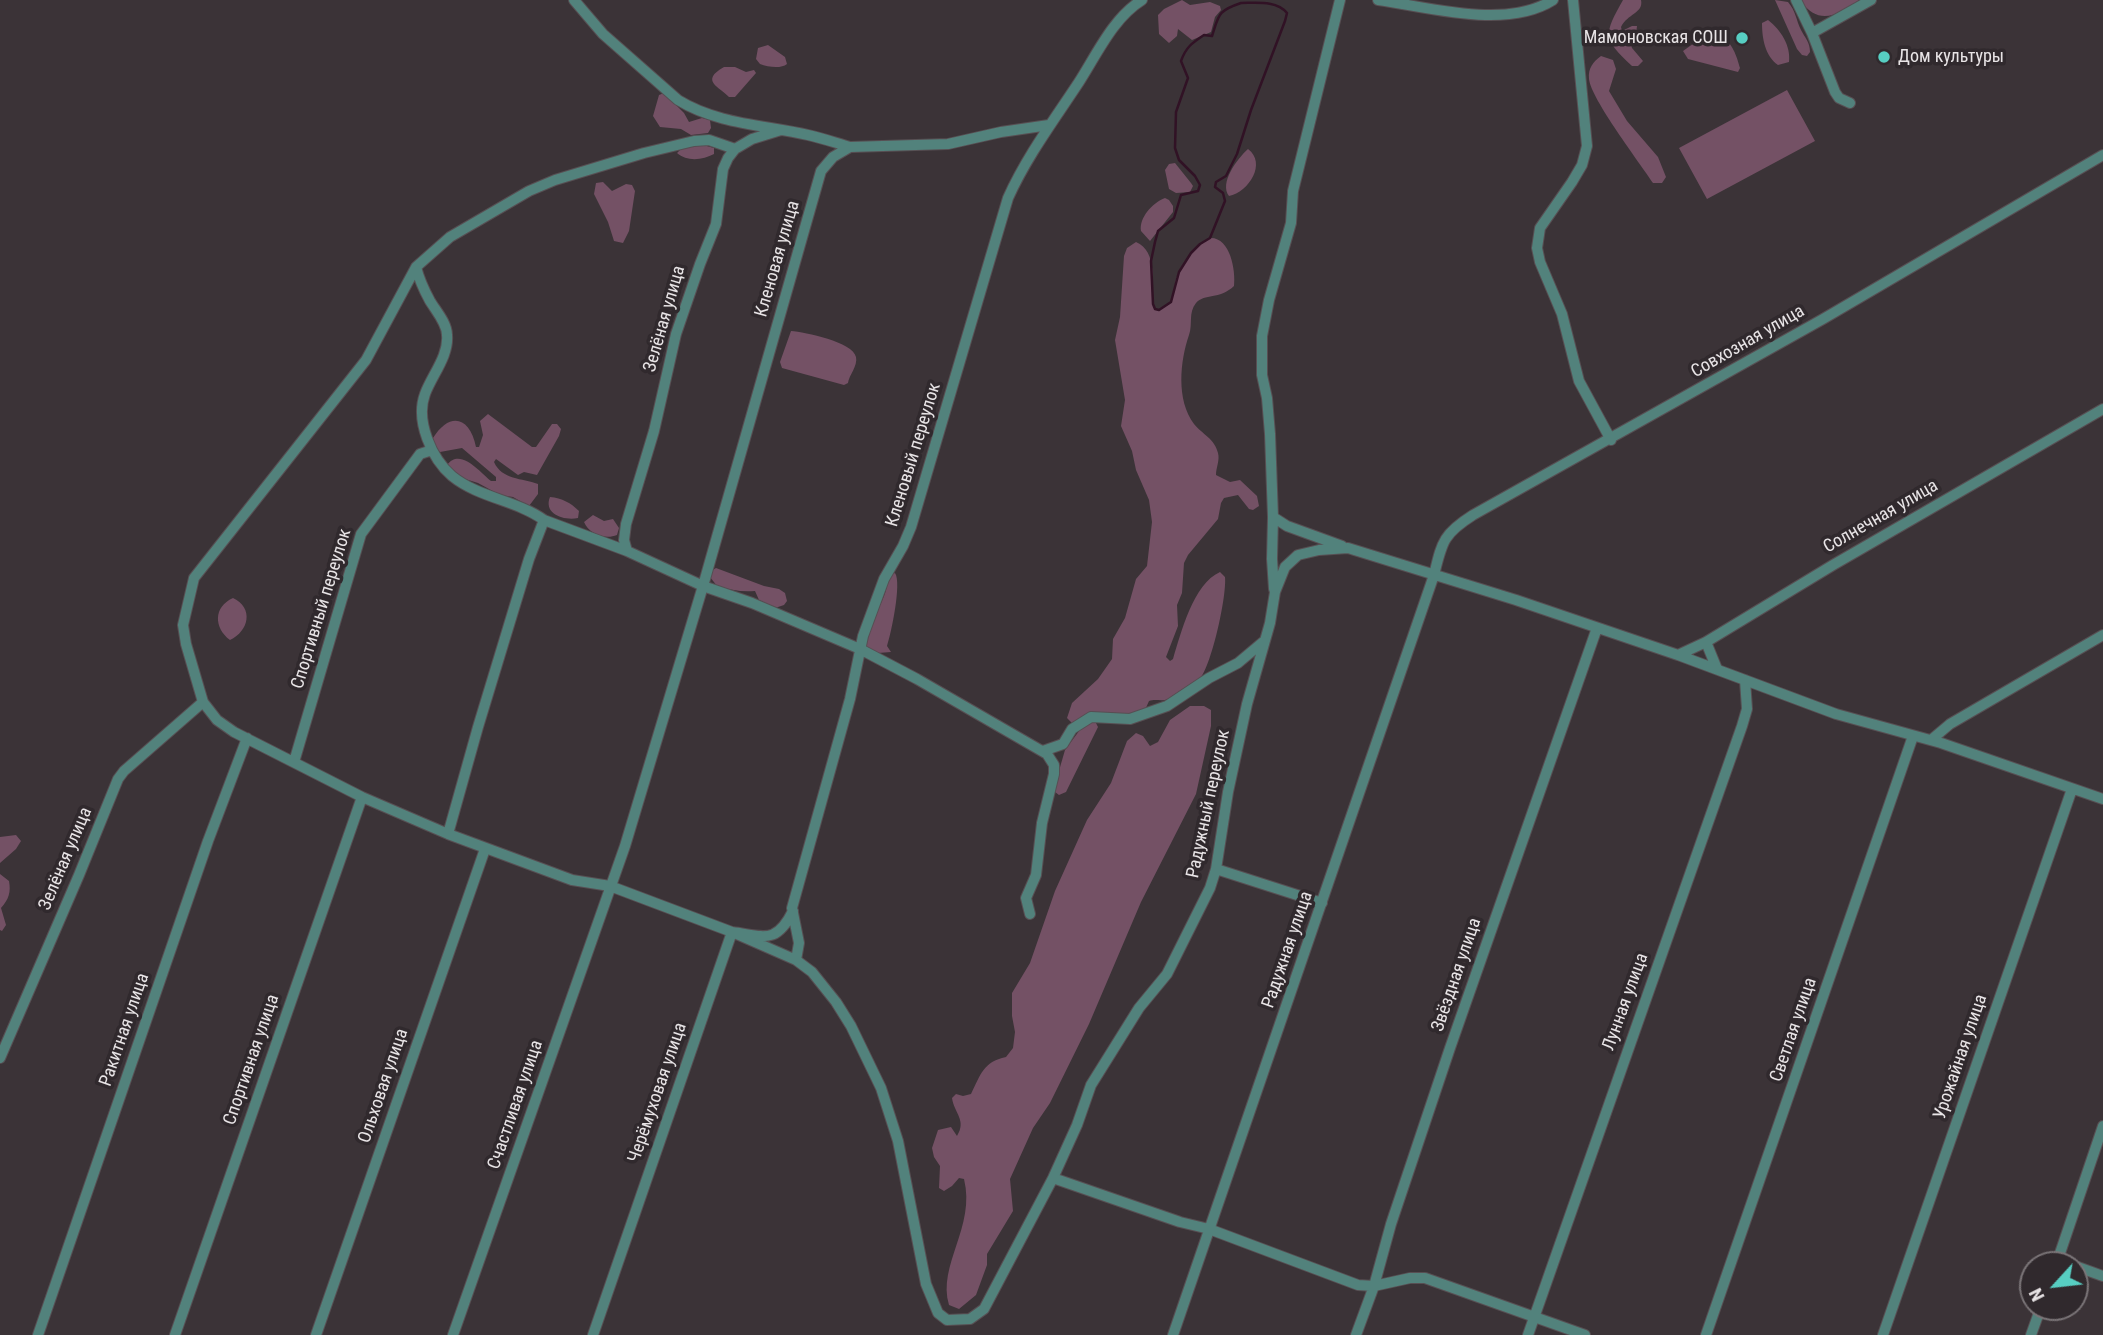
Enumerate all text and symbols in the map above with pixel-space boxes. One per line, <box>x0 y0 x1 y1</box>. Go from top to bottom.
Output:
place label: Мамоновская СОШ <box>1584 27 1728 49</box>
marker: Мамоновская СОШ <box>1734 30 1750 46</box>
place label: Дом культуры <box>1898 46 2004 68</box>
marker: Дом культуры <box>1876 49 1892 65</box>
street label: Кленовая улица <box>751 198 805 320</box>
street label: Зелёная улица <box>640 263 690 375</box>
street label: Совхозная улица <box>1687 301 1809 383</box>
street label: Кленовый переулок <box>882 380 946 530</box>
street label: Солнечная улица <box>1820 475 1942 559</box>
street label: Спортивный переулок <box>287 526 357 692</box>
street label: Радужный переулок <box>1183 728 1235 880</box>
street label: Зелёная улица <box>35 804 97 914</box>
street label: Радужная улица <box>1258 889 1318 1011</box>
street label: Звёздная улица <box>1427 915 1487 1035</box>
street label: Лунная улица <box>1598 950 1654 1054</box>
street label: Ракитная улица <box>96 971 154 1089</box>
street label: Светлая улица <box>1766 975 1822 1085</box>
street label: Спортивная улица <box>220 992 284 1128</box>
street label: Урожайная улица <box>1930 992 1992 1122</box>
street label: Черёмуховая улица <box>624 1020 692 1166</box>
street label: Ольховая улица <box>354 1026 414 1146</box>
street label: Счастливая улица <box>484 1038 548 1172</box>
north arrow <box>2019 1251 2089 1321</box>
text: N <box>2024 1284 2050 1305</box>

